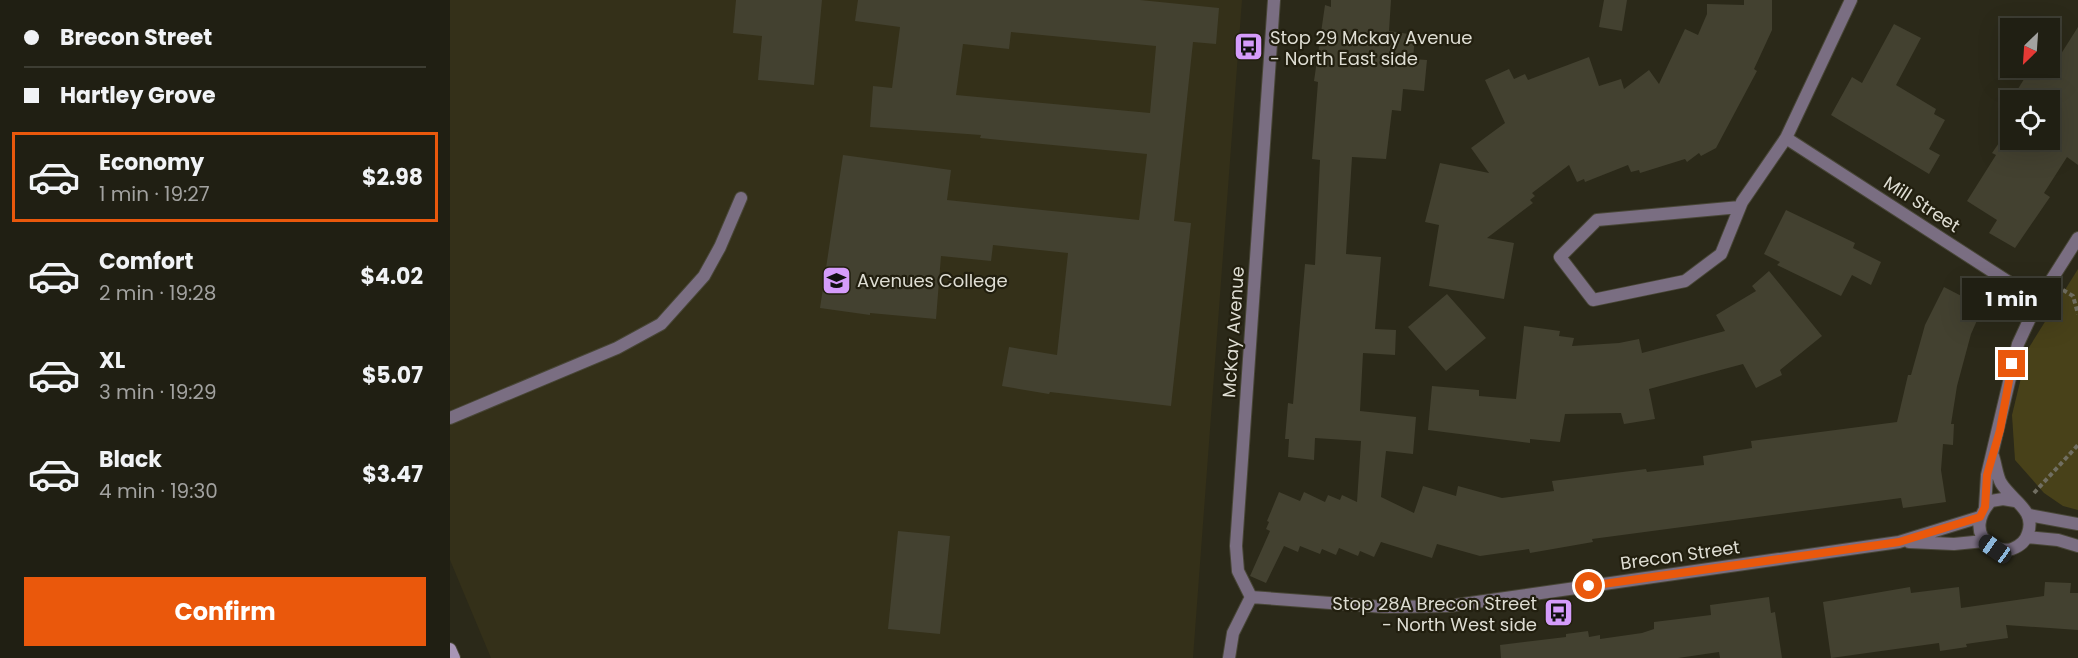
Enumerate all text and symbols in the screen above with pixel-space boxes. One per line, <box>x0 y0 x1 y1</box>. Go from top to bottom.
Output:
north arrow <box>2000 18 2060 78</box>
map controls <box>2000 18 2060 150</box>
text: Brecon Street <box>60 22 212 53</box>
place label: Stop 29 Mckay Avenue - North East side <box>1270 25 1473 71</box>
bus stop icon: Stop 29 Mckay Avenue - North East side <box>1233 31 1265 63</box>
text: Hartley Grove <box>60 80 216 111</box>
button: locate <box>2000 90 2060 150</box>
text: Economy <box>99 147 204 178</box>
icon: car <box>27 150 81 204</box>
text: $2.98 <box>362 162 423 193</box>
street label: Mill Street <box>1879 170 1965 238</box>
text: 1 min · 19:27 <box>99 180 210 208</box>
text: Comfort <box>99 246 193 277</box>
icon: car <box>27 249 81 303</box>
text: $4.02 <box>361 261 423 292</box>
school or university icon: Avenues College <box>820 264 852 296</box>
street label: McKay Avenue <box>1216 265 1250 399</box>
place label: Avenues College <box>857 268 1008 293</box>
callout: 1 min <box>1962 277 2062 319</box>
text: 2 min · 19:28 <box>99 279 216 307</box>
text: 1 min <box>1985 285 2038 313</box>
text: XL <box>99 345 125 376</box>
icon: car <box>27 348 81 402</box>
route end <box>1998 350 2025 377</box>
text: $5.07 <box>362 360 423 391</box>
text: 3 min · 19:29 <box>99 378 217 406</box>
text: Black <box>99 444 162 475</box>
icon: car <box>27 447 81 501</box>
text: $3.47 <box>362 459 423 490</box>
text: 4 min · 19:30 <box>99 477 218 505</box>
car <box>1975 531 2015 567</box>
street label: Brecon Street <box>1619 534 1741 576</box>
route start <box>1575 572 1602 599</box>
button: Confirm <box>24 577 426 646</box>
place label: Stop 28A Brecon Street - North West side <box>1332 591 1537 637</box>
bus stop icon: Stop 28A Brecon Street - North West side <box>1542 597 1574 629</box>

